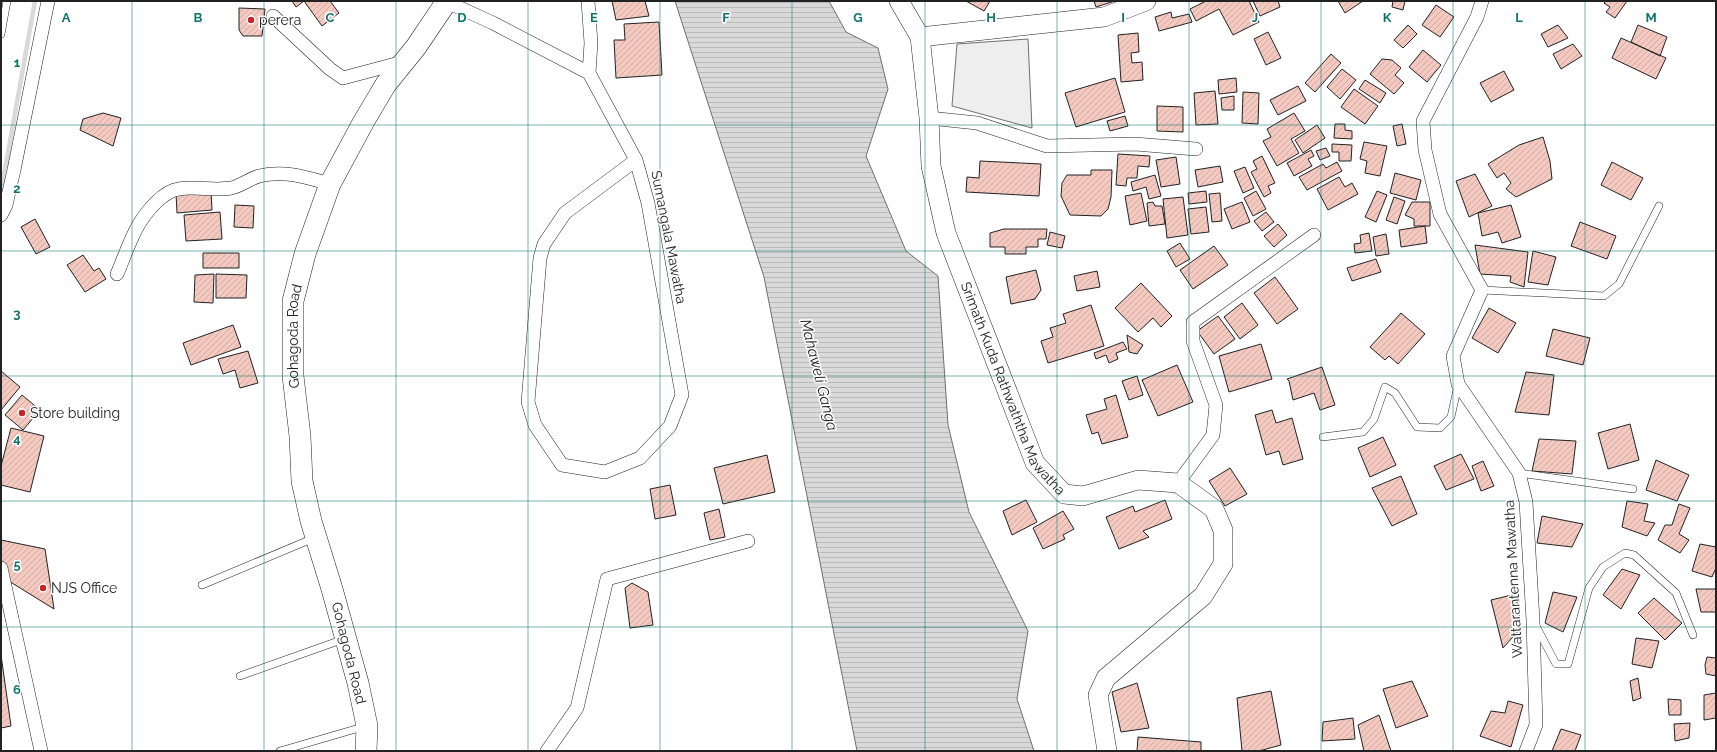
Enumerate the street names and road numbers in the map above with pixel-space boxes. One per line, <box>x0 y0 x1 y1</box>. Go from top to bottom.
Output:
street label: Sumangala Mawatha <box>648 169 690 305</box>
street label: Srimath Kuda Rathwaththa Mawatha <box>958 279 1069 498</box>
street label: Gohagoda Road <box>285 282 305 389</box>
street label: Wattarantenna Mawatha <box>1501 500 1525 658</box>
street label: Gohagoda Road <box>329 600 369 706</box>

